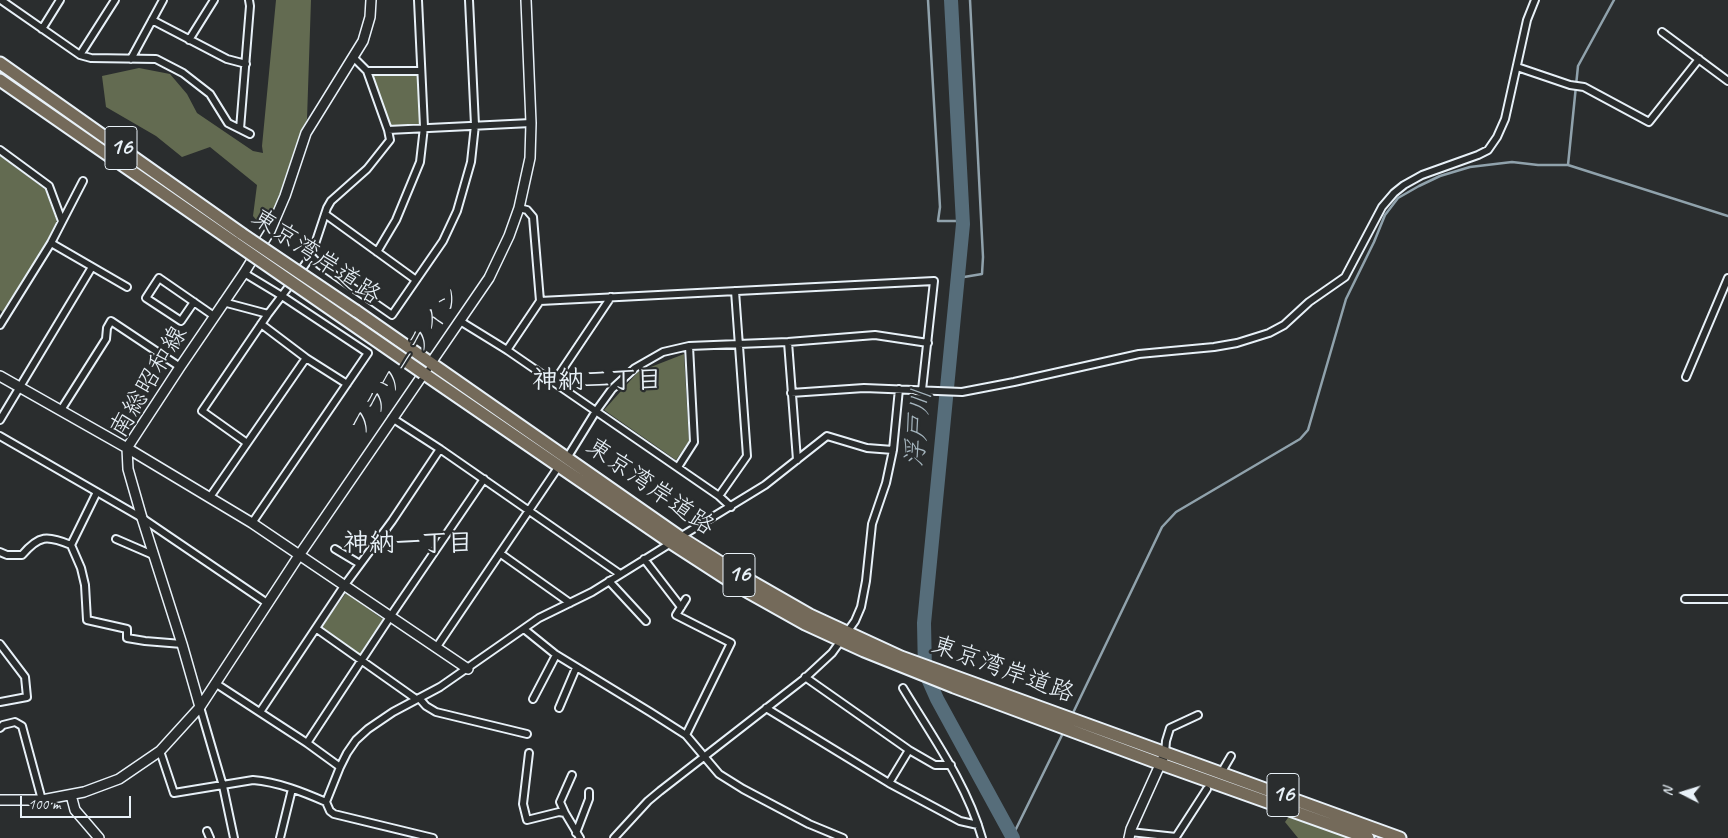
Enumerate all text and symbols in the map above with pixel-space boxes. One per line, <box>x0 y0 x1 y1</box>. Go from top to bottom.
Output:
road number: 16 <box>105 126 137 170</box>
street label: 東京湾岸道路 <box>245 203 387 311</box>
street label: フラワーライン <box>345 282 469 442</box>
street label: 南総昭和線 <box>104 321 194 443</box>
district label: 神納二丁目 <box>532 365 662 397</box>
water label: 浮戸川 <box>899 388 939 468</box>
street label: 東京湾岸道路 <box>580 432 720 542</box>
district label: 神納一丁目 <box>343 528 473 560</box>
road number: 16 <box>723 554 755 596</box>
street label: 東京湾岸道路 <box>927 630 1079 710</box>
north arrow <box>1658 768 1708 818</box>
road number: 16 <box>1267 774 1299 816</box>
scale bar <box>22 786 134 818</box>
text: N <box>1659 787 1676 797</box>
text: 100 m <box>28 795 60 814</box>

